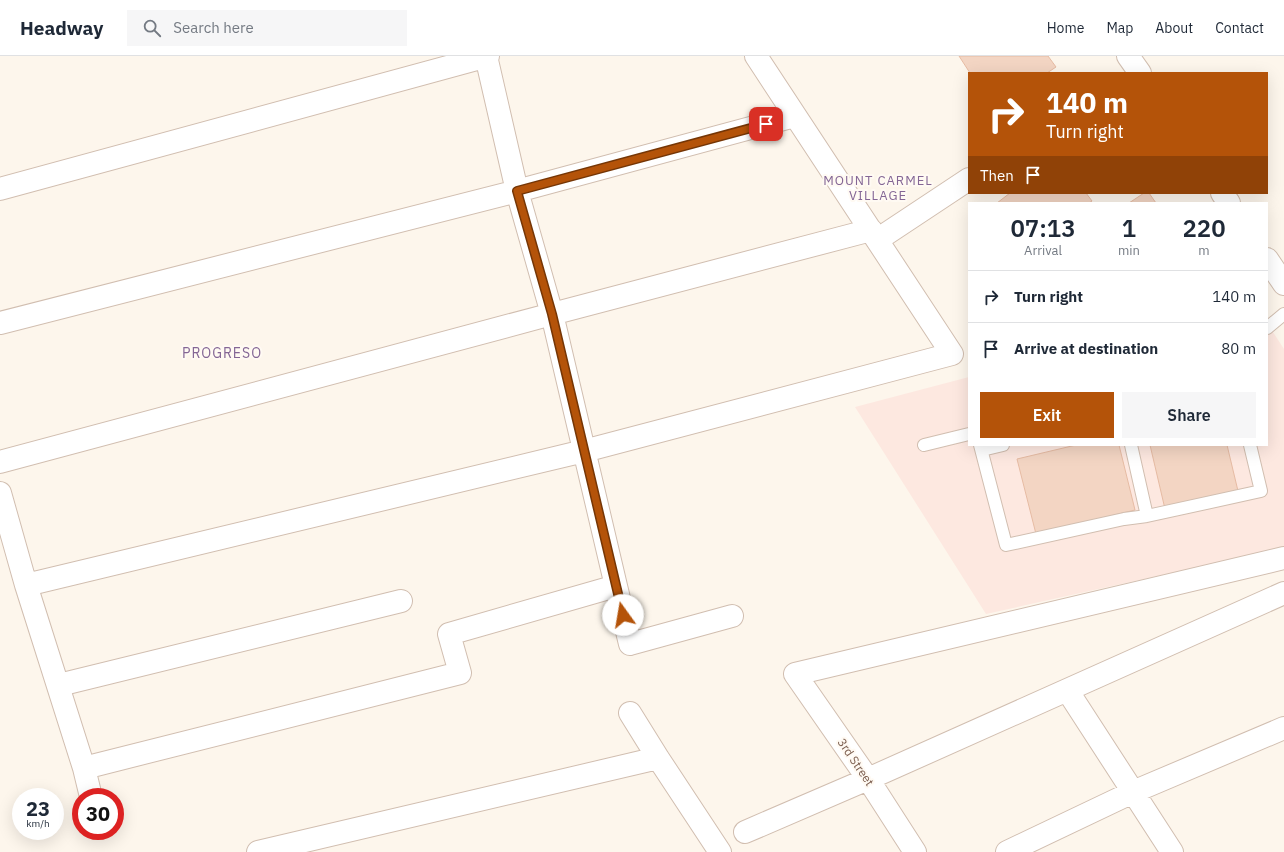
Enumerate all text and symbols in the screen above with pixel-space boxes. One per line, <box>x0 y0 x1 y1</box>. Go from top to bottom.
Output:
search box <box>127 10 407 46</box>
text: Headway <box>20 16 103 40</box>
icon: search <box>141 17 163 39</box>
text: Search here <box>173 18 254 37</box>
text: Home <box>1047 19 1084 37</box>
text: Map <box>1106 19 1133 37</box>
text: About <box>1155 19 1193 37</box>
text: Contact <box>1215 19 1264 37</box>
text: 140 m <box>1046 84 1128 121</box>
icon: right <box>980 88 1032 140</box>
pin <box>749 107 783 141</box>
icon: arrive <box>755 113 777 135</box>
text: Turn right <box>1046 120 1124 143</box>
icon: arrive <box>1022 164 1044 186</box>
text: Then <box>980 166 1014 185</box>
district label: MOUNT CARMEL VILLAGE <box>823 172 933 204</box>
text: 07:13 <box>1010 212 1076 244</box>
text: 1 <box>1122 212 1136 244</box>
text: 220 <box>1182 212 1226 244</box>
text: Arrival <box>1024 242 1062 259</box>
text: min <box>1118 242 1140 259</box>
text: m <box>1198 242 1210 259</box>
icon: right <box>980 286 1002 308</box>
text: Turn right <box>1014 287 1083 306</box>
text: 140 m <box>1212 287 1256 306</box>
icon: arrive <box>980 338 1002 360</box>
text: Arrive at destination <box>1014 339 1158 358</box>
text: 80 m <box>1221 339 1256 358</box>
district label: PROGRESO <box>182 344 262 362</box>
button: Exit <box>980 392 1114 438</box>
button: Share <box>1122 392 1256 438</box>
position arrow <box>602 594 644 636</box>
street label: 3rd Street <box>835 735 877 789</box>
speed limit sign: 30 <box>72 788 124 840</box>
text: 23 <box>26 795 50 822</box>
text: km/h <box>26 817 50 830</box>

